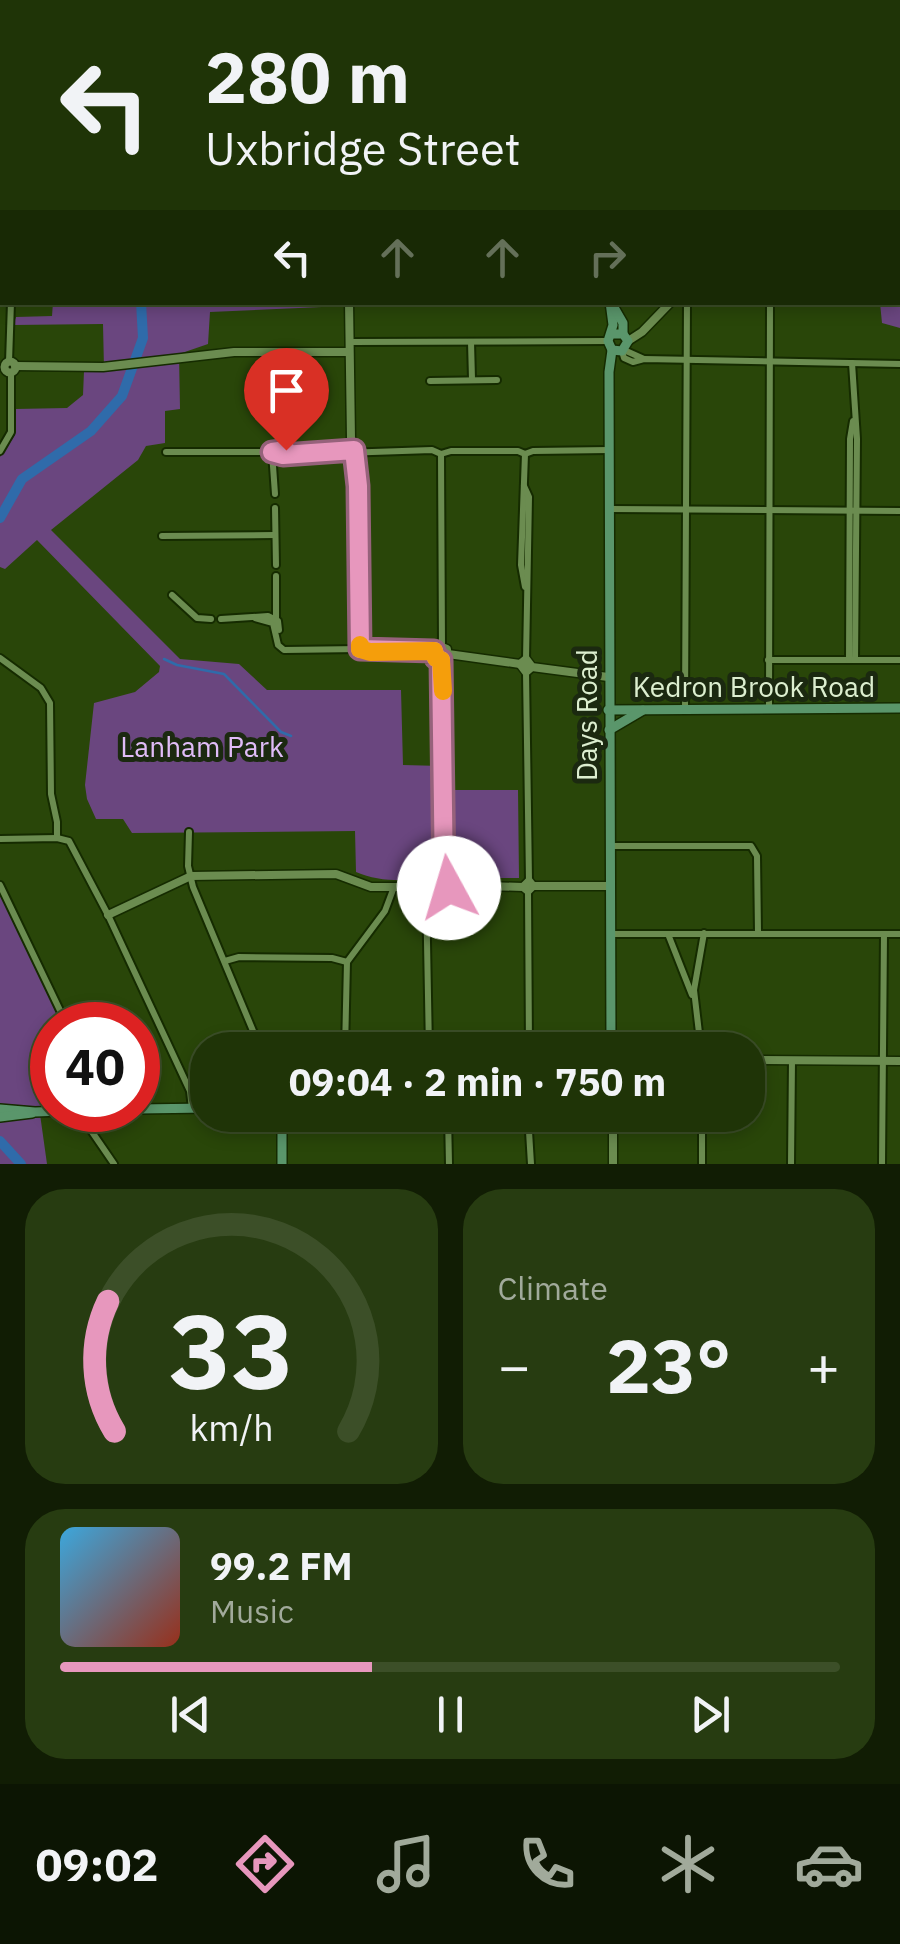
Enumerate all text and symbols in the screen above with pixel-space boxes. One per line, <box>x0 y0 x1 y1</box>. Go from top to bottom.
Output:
text: 280 m <box>205 31 410 122</box>
icon: left <box>40 40 170 170</box>
text: Uxbridge Street <box>205 119 521 177</box>
icon: left <box>265 230 320 285</box>
icon: ahead <box>370 230 425 285</box>
icon: ahead <box>475 230 530 285</box>
icon: right <box>580 230 635 285</box>
pin <box>244 348 329 451</box>
icon: arrive <box>259 363 314 418</box>
street label: Days Road <box>568 649 605 781</box>
street label: Kedron Brook Road <box>633 668 875 705</box>
park label: Lanham Park <box>120 728 284 765</box>
position arrow <box>397 836 501 940</box>
speed limit sign: 40 <box>30 1002 160 1132</box>
text: 09:04 · 2 min · 750 m <box>289 1057 666 1106</box>
text: Climate <box>498 1267 608 1309</box>
text: 33 <box>169 1282 294 1418</box>
text: 23° <box>606 1316 731 1414</box>
text: − <box>498 1330 531 1401</box>
text: + <box>807 1330 840 1401</box>
text: km/h <box>189 1404 273 1451</box>
text: 99.2 FM <box>210 1541 353 1590</box>
text: Music <box>210 1590 294 1632</box>
icon: previous <box>163 1687 218 1742</box>
icon: pause <box>423 1687 478 1742</box>
icon: next <box>683 1687 738 1742</box>
icon: directions <box>230 1829 300 1899</box>
icon: music <box>371 1829 441 1899</box>
icon: phone <box>512 1829 582 1899</box>
icon: climate <box>653 1829 723 1899</box>
icon: car <box>794 1829 864 1899</box>
text: 09:02 <box>36 1835 158 1893</box>

